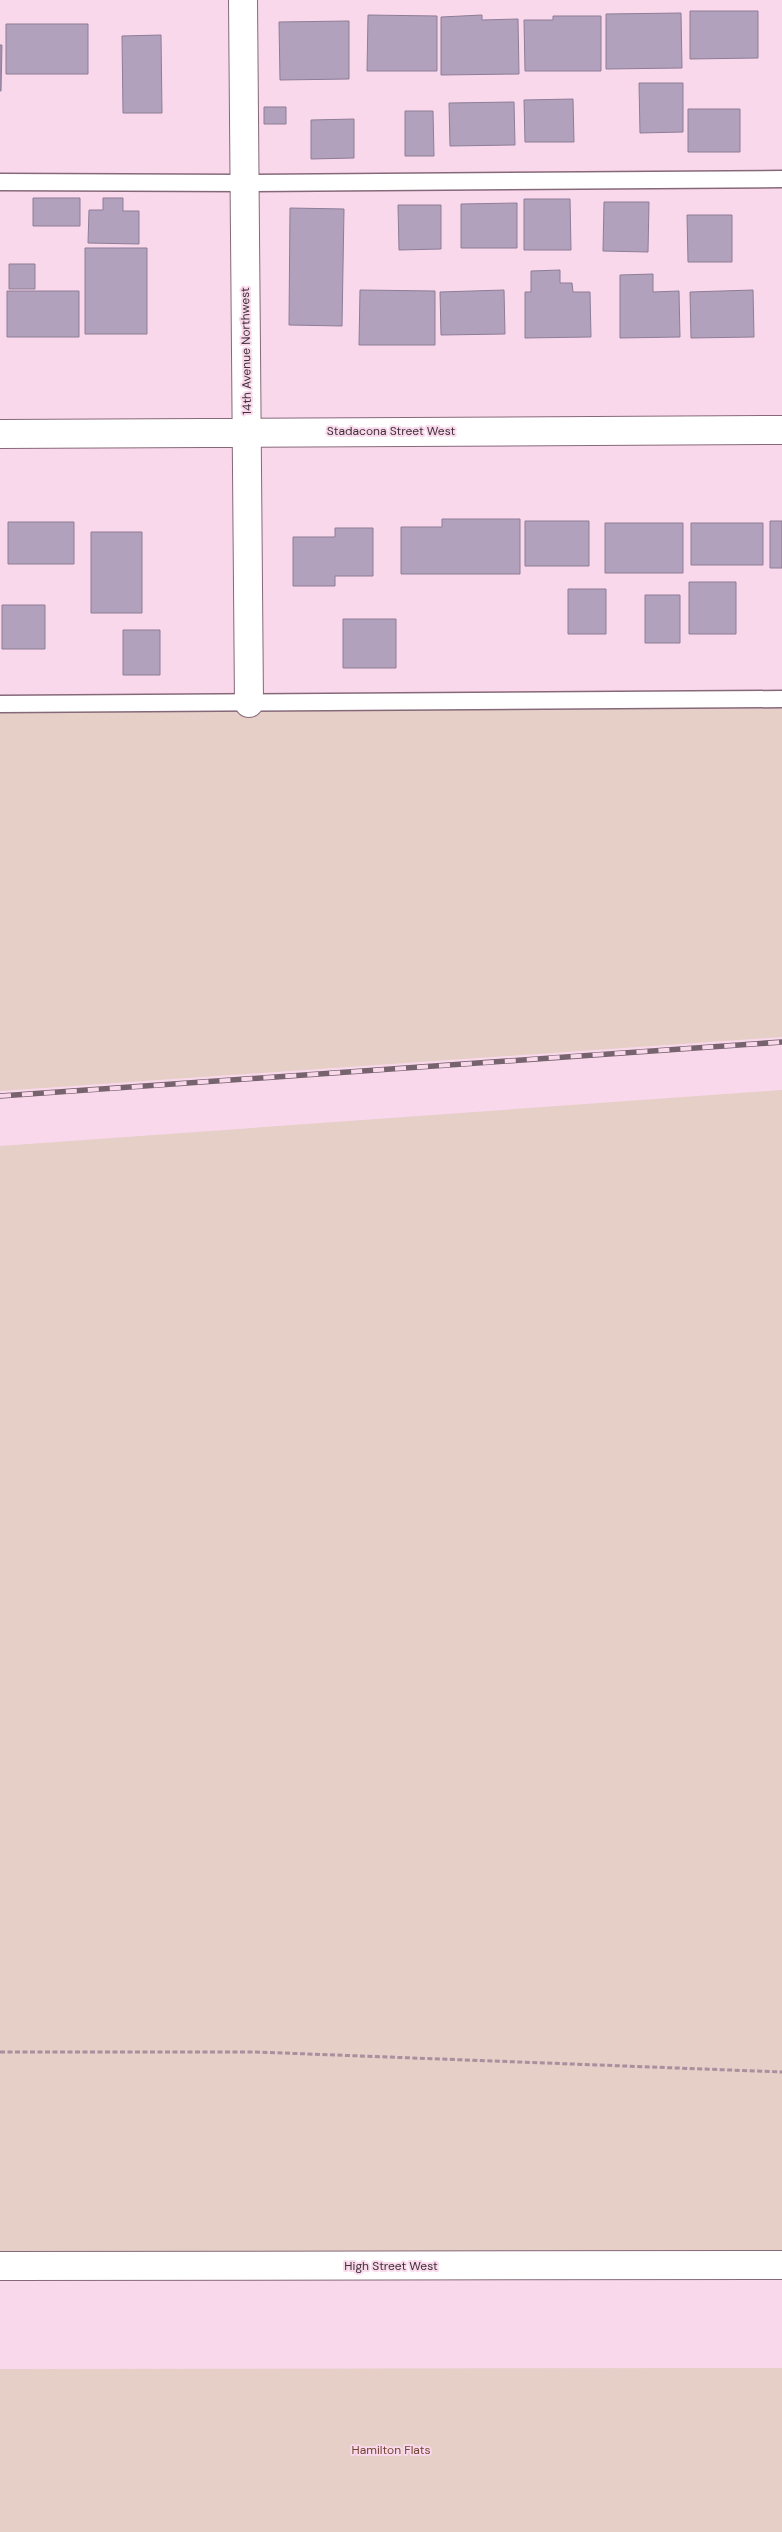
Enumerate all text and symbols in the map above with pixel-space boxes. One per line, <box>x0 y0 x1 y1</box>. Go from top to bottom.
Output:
street label: 14th Avenue Northwest <box>237 287 255 415</box>
street label: Stadacona Street West <box>327 423 455 439</box>
street label: High Street West <box>344 2258 438 2274</box>
park label: Hamilton Flats <box>352 2442 430 2458</box>

